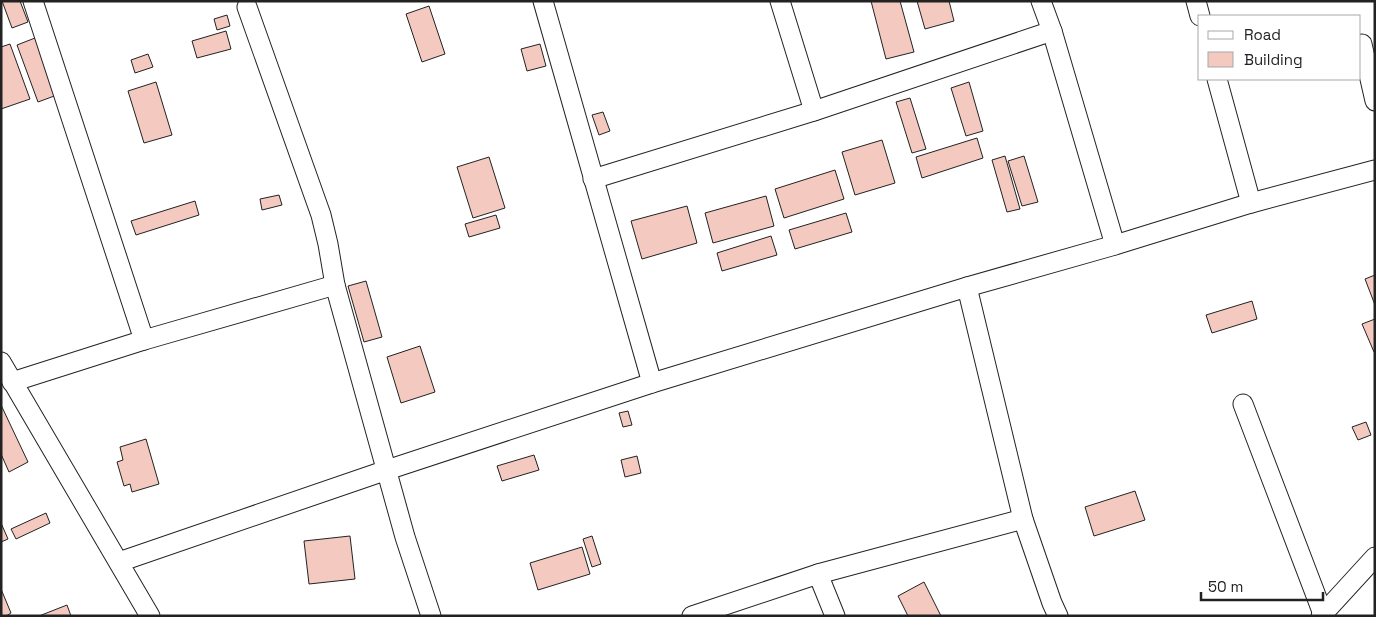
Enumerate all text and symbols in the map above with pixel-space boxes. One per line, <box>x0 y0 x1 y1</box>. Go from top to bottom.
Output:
legend <box>1198 15 1361 80</box>
text: Road <box>1244 25 1281 44</box>
text: Building <box>1244 50 1303 69</box>
scale bar <box>1201 570 1324 602</box>
text: 50 m <box>1208 577 1243 596</box>

